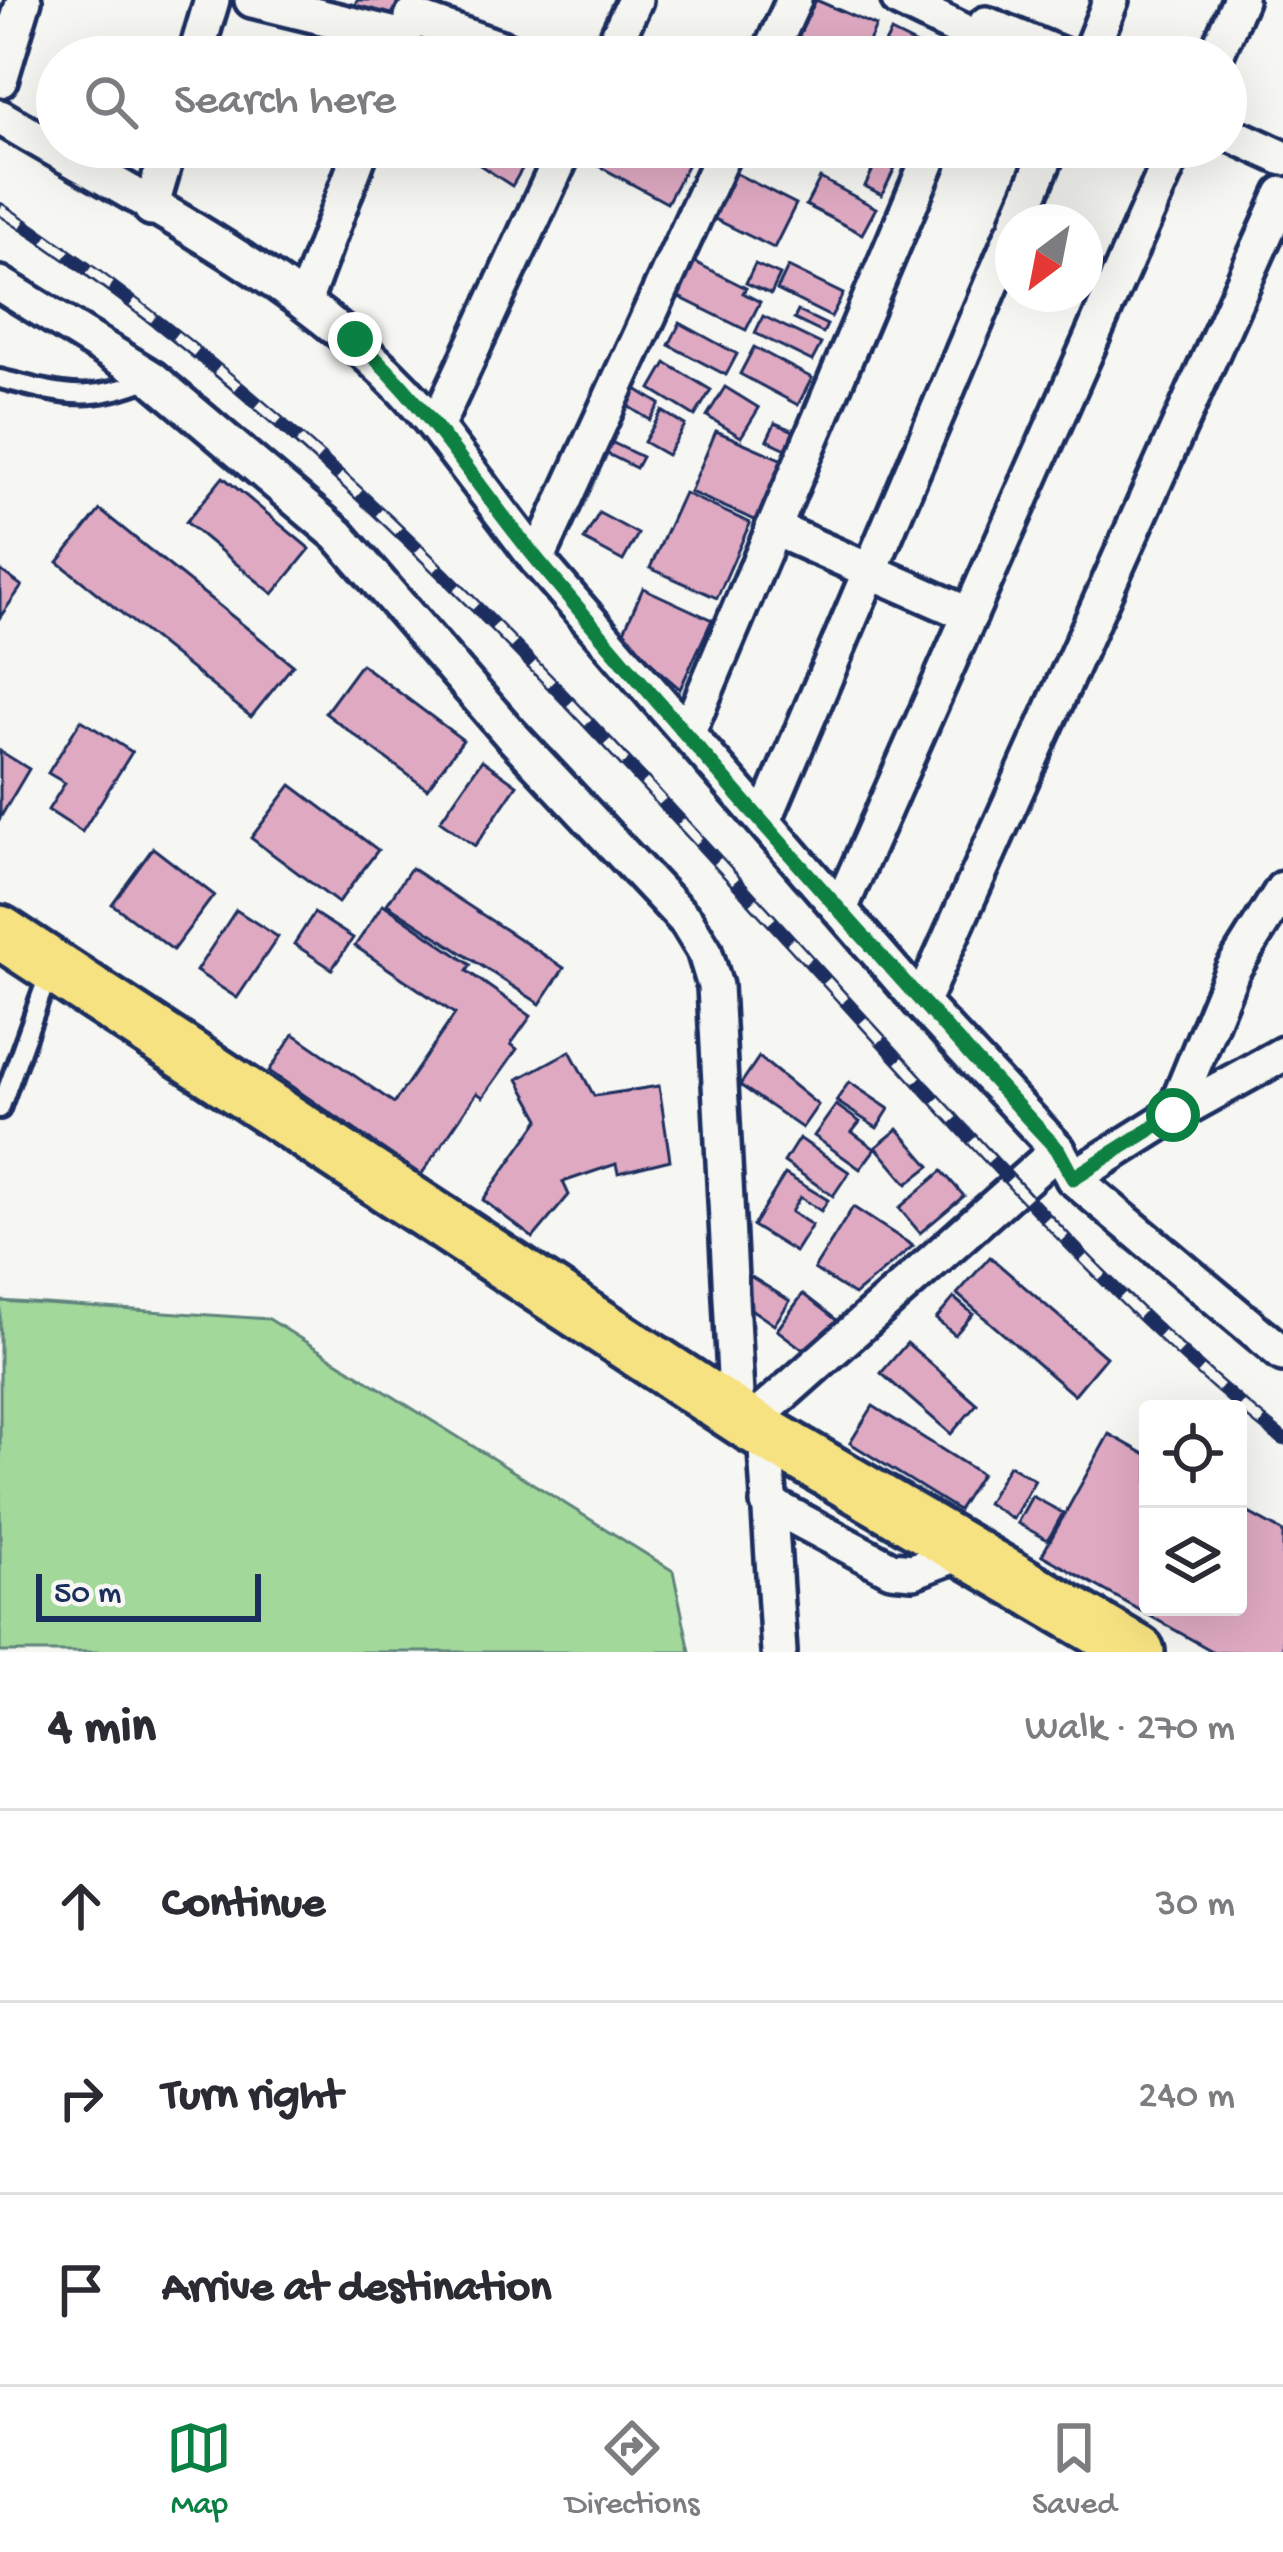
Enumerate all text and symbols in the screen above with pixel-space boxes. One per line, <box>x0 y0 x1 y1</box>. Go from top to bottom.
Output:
search box <box>36 36 1247 168</box>
icon: search <box>78 69 144 135</box>
text: Search here <box>174 76 396 129</box>
north arrow <box>995 204 1103 312</box>
route end <box>328 312 382 366</box>
route start <box>1146 1088 1200 1142</box>
map controls <box>1139 1400 1247 1616</box>
button: locate <box>1139 1400 1247 1508</box>
button: layers <box>1139 1508 1247 1616</box>
scale bar <box>36 1568 261 1621</box>
text: 50 m <box>54 1576 121 1614</box>
text: 4 min <box>48 1700 156 1760</box>
text: Walk · 270 m <box>1025 1707 1235 1753</box>
icon: ahead <box>48 1873 114 1939</box>
text: Continue <box>162 1879 325 1932</box>
text: 30 m <box>1156 1883 1235 1929</box>
icon: right <box>48 2065 114 2131</box>
text: Turn right <box>162 2071 342 2124</box>
text: 240 m <box>1138 2075 1235 2121</box>
icon: arrive <box>48 2257 114 2323</box>
text: Arrive at destination <box>162 2263 551 2316</box>
tab: Map <box>166 2415 232 2525</box>
tab: Directions <box>565 2415 699 2525</box>
tab: Saved <box>1032 2415 1117 2525</box>

